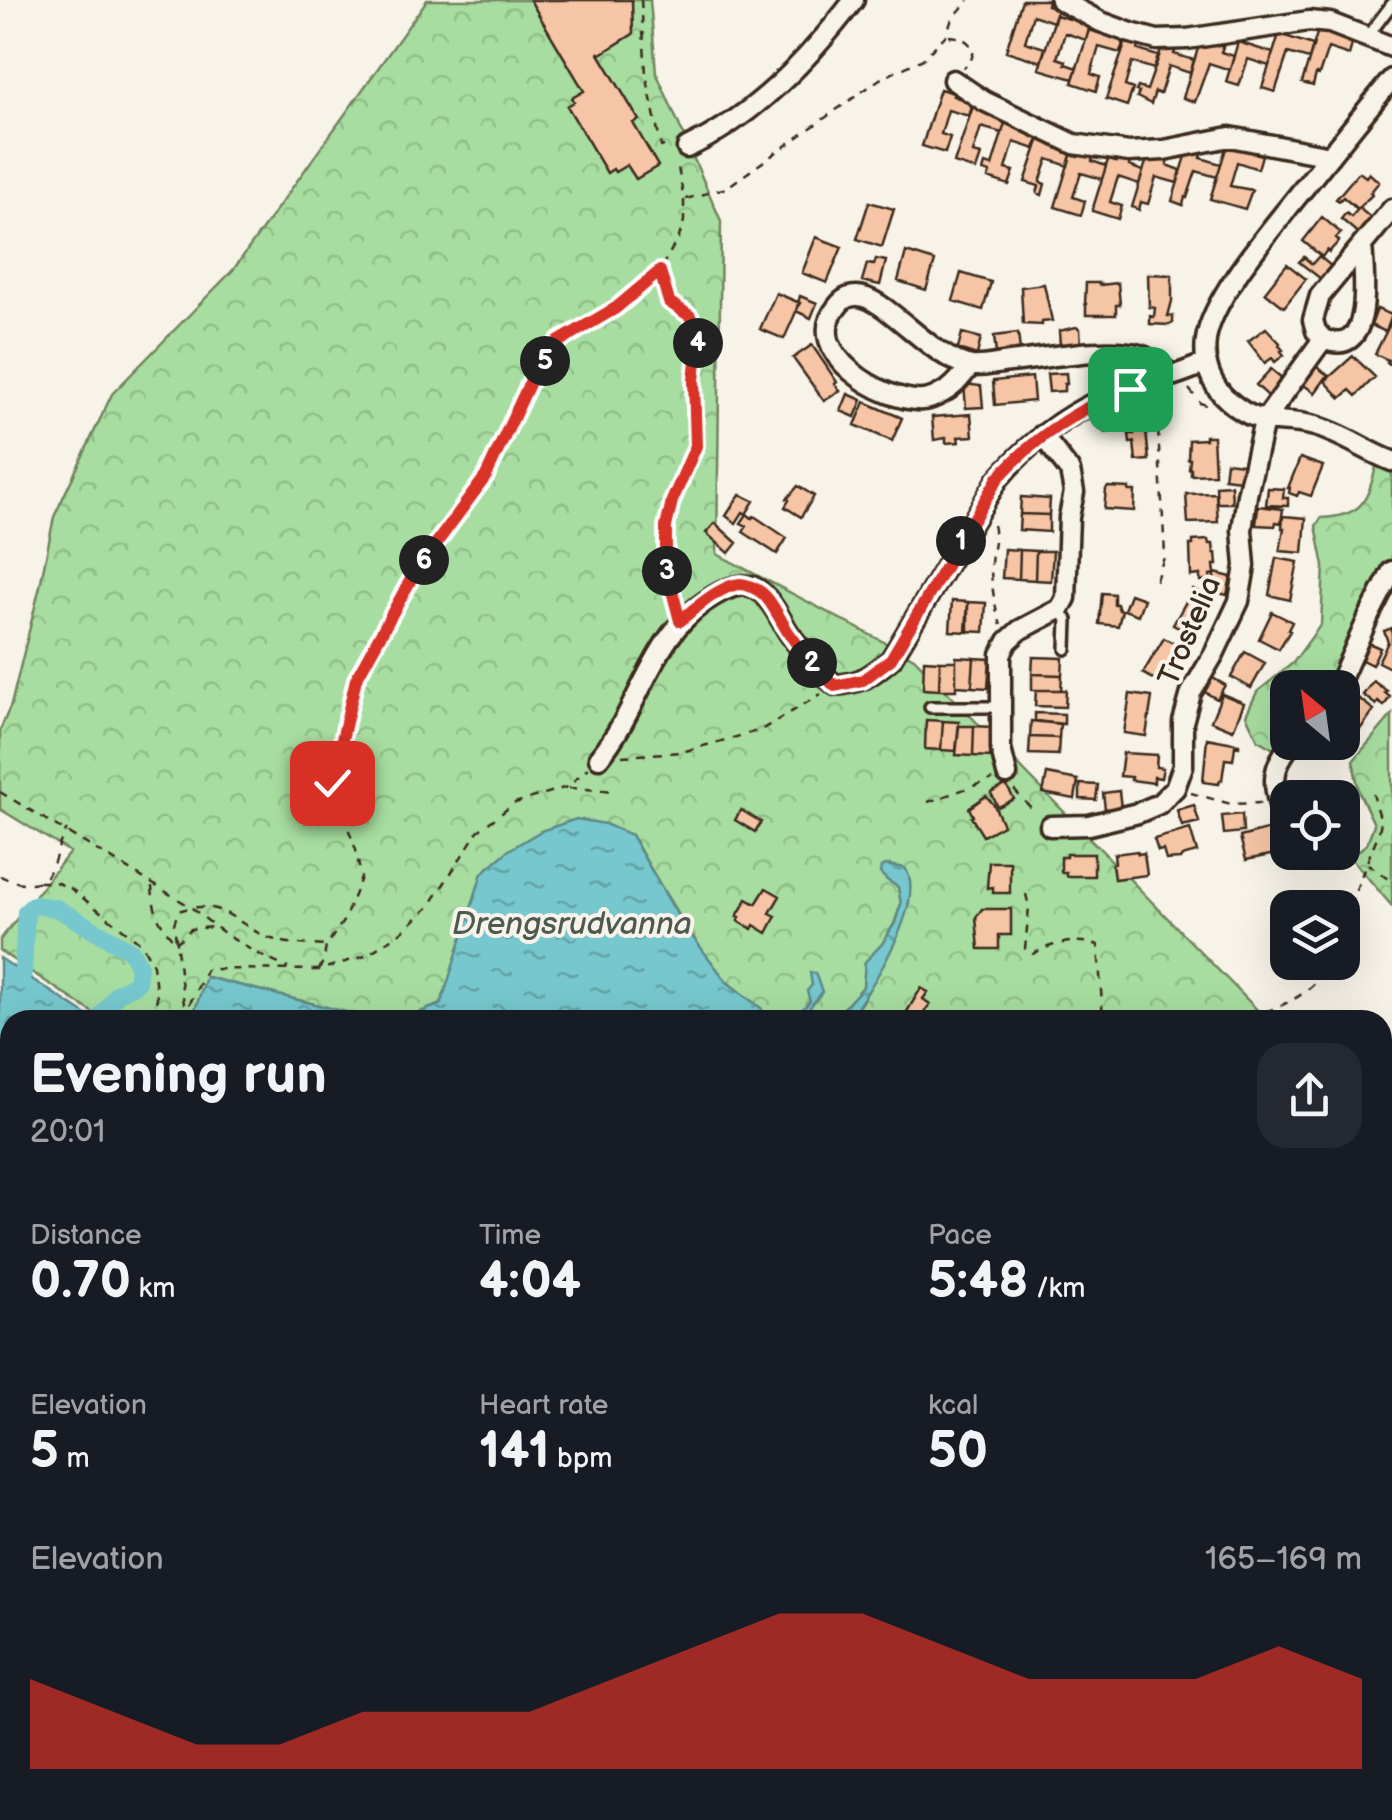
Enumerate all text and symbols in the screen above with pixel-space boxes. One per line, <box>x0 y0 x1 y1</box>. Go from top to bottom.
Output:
pin: 4 <box>673 318 723 368</box>
text: 4 <box>690 326 706 359</box>
pin: 5 <box>520 336 570 386</box>
text: 5 <box>537 344 553 377</box>
pin <box>1088 347 1173 432</box>
icon: arrive <box>1103 362 1158 417</box>
pin: 1 <box>936 516 986 566</box>
text: 1 <box>955 524 967 557</box>
pin: 6 <box>399 535 449 585</box>
text: 6 <box>416 543 432 576</box>
pin: 3 <box>642 546 692 596</box>
text: 3 <box>659 554 675 587</box>
street label: Trostelia <box>1151 571 1229 691</box>
pin: 2 <box>787 638 837 688</box>
text: 2 <box>804 646 820 679</box>
north arrow <box>1270 670 1360 760</box>
map controls <box>1270 670 1360 980</box>
pin <box>290 741 375 826</box>
icon: check <box>305 756 360 811</box>
button: locate <box>1270 780 1360 870</box>
button: layers <box>1270 890 1360 980</box>
water label: Drengsrudvanna <box>452 905 692 944</box>
text: Evening run <box>30 1042 327 1109</box>
button: share <box>1257 1043 1362 1148</box>
text: 20:01 <box>30 1113 105 1152</box>
text: Distance <box>30 1219 142 1252</box>
text: Time <box>479 1219 541 1252</box>
text: Pace <box>928 1219 992 1252</box>
text: 0.70 <box>30 1252 131 1312</box>
text: 4:04 <box>479 1252 581 1312</box>
text: 5:48 <box>928 1252 1028 1312</box>
text: km <box>131 1272 175 1305</box>
text: /km <box>1028 1272 1085 1305</box>
text: Elevation <box>30 1389 147 1422</box>
text: Heart rate <box>479 1389 608 1422</box>
text: kcal <box>928 1389 978 1422</box>
text: 5 <box>30 1422 59 1482</box>
text: 141 <box>479 1422 550 1482</box>
text: 50 <box>928 1422 988 1482</box>
text: m <box>59 1442 90 1475</box>
text: bpm <box>550 1442 612 1475</box>
text: Elevation <box>30 1540 163 1579</box>
text: 165–169 m <box>1205 1540 1362 1579</box>

